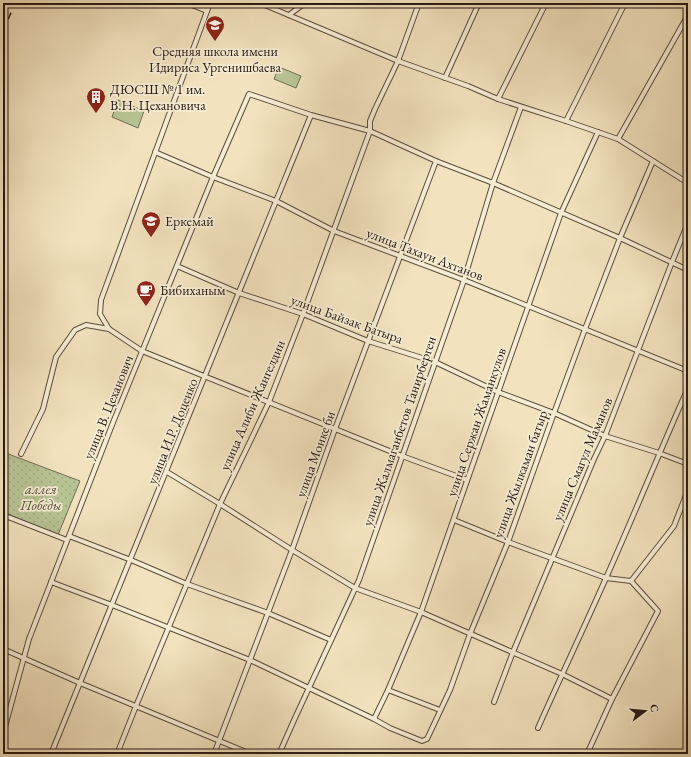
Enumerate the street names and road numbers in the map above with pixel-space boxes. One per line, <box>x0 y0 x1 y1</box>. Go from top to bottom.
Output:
street label: улица Тахауи Ахтанов <box>364 223 486 285</box>
street label: улица Байзак Батыра <box>289 290 406 348</box>
street label: улица Жалмаганбетов Танирберген <box>358 334 440 528</box>
street label: улица Алиби Жангелдин <box>215 337 289 473</box>
street label: улица Сержан Жаманкулов <box>442 345 510 499</box>
street label: улица В. Цеханович <box>79 352 137 462</box>
street label: улица И.Р. Доценко <box>143 375 201 487</box>
street label: улица Смагул Маманов <box>548 394 616 523</box>
street label: улица Монке би <box>291 408 339 500</box>
street label: улица Жылкаман батыр <box>489 408 551 540</box>

